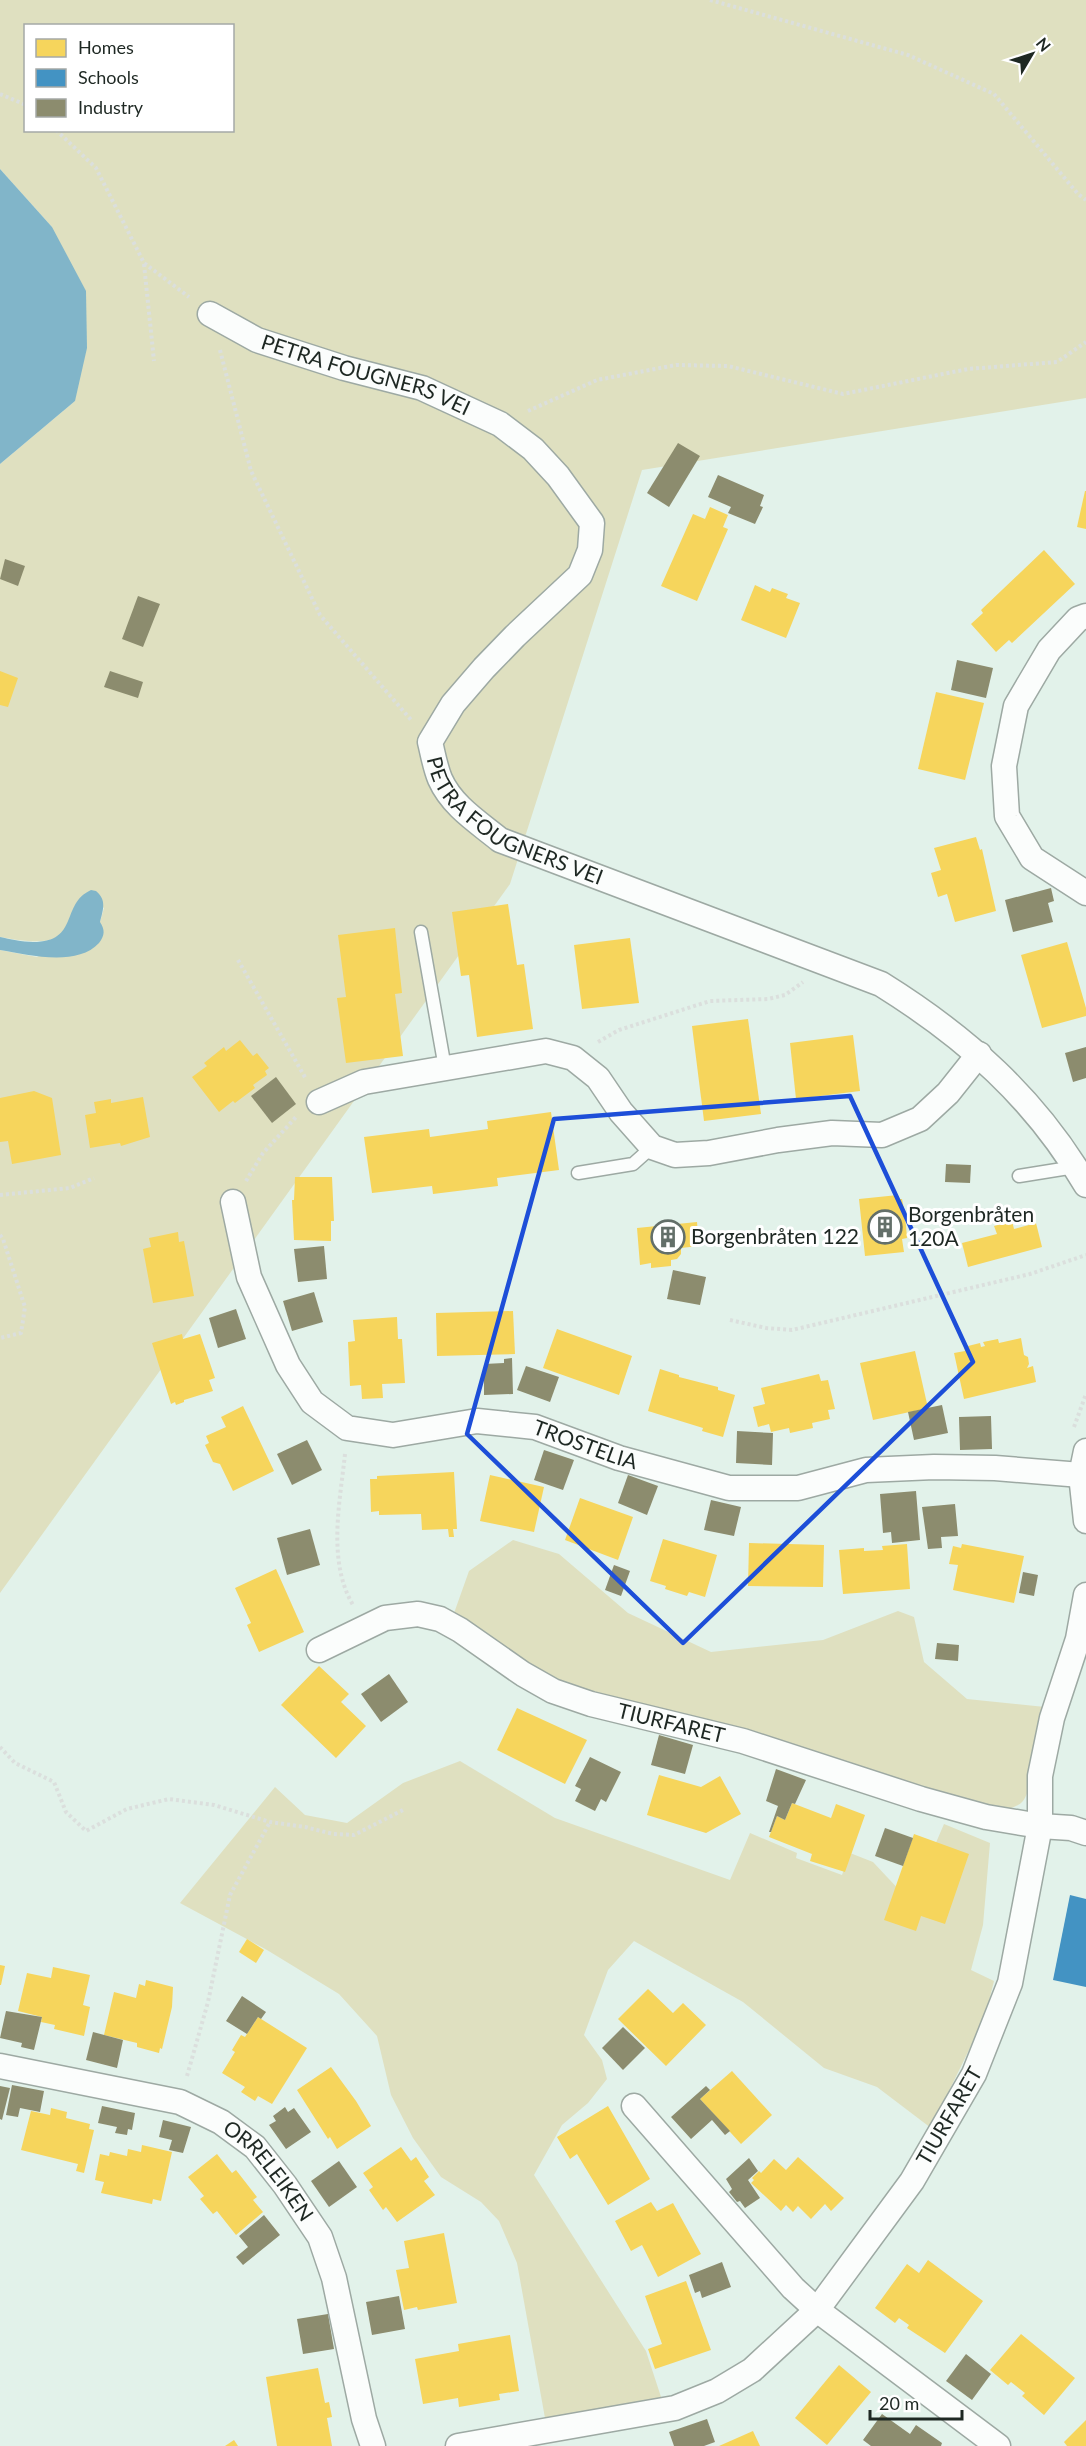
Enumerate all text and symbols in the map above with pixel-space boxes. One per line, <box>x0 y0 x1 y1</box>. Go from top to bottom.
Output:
legend <box>24 24 234 132</box>
north arrow <box>1002 24 1062 84</box>
text: N <box>1033 33 1055 55</box>
text: Homes <box>78 36 134 58</box>
text: Schools <box>78 66 139 88</box>
text: Industry <box>78 96 144 118</box>
street label: PETRA FOUGNERS VEI <box>259 328 475 420</box>
street label: PETRA FOUGNERS VEI <box>423 754 607 889</box>
place label: Borgenbråten 120A <box>908 1201 1034 1250</box>
building icon: Borgenbråten 120A <box>867 1209 903 1245</box>
building icon: Borgenbråten 122 <box>650 1219 686 1255</box>
place label: Borgenbråten 122 <box>691 1223 859 1248</box>
street label: TROSTELIA <box>530 1413 641 1474</box>
street label: TIURFARET <box>615 1697 728 1747</box>
street label: TIURFARET <box>910 2061 987 2169</box>
street label: ORRELEIKEN <box>219 2114 320 2225</box>
scale bar <box>870 2383 962 2421</box>
text: 20 m <box>879 2392 919 2414</box>

